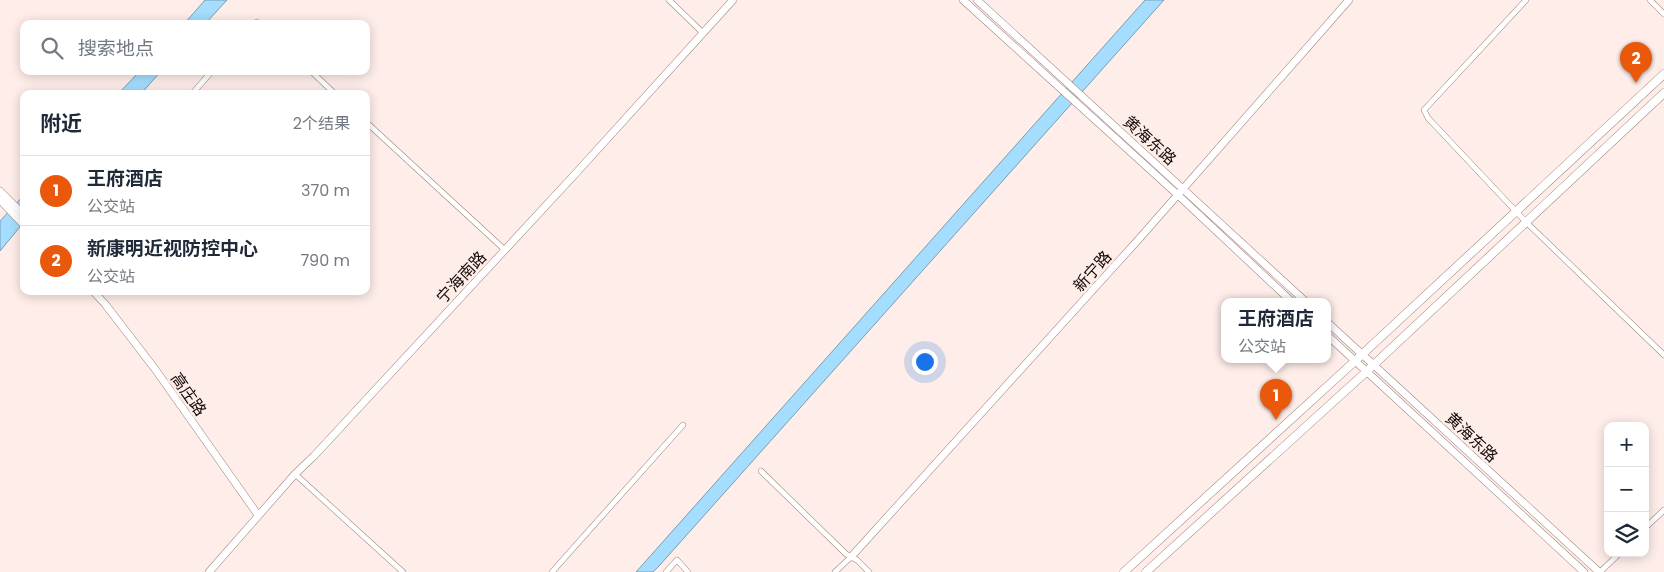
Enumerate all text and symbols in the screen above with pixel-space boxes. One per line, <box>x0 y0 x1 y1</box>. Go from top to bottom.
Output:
search box <box>20 20 370 75</box>
icon: search <box>38 34 66 62</box>
text: 搜索地点 <box>78 35 154 62</box>
pin: 2 <box>1620 42 1652 83</box>
text: 附近 <box>40 109 82 138</box>
street label: 黄海东路 <box>1118 110 1181 170</box>
text: 2个结果 <box>293 112 350 135</box>
text: 王府酒店 <box>87 165 163 192</box>
text: 1 <box>53 179 59 202</box>
text: 370 m <box>301 179 350 202</box>
text: 公交站 <box>87 195 135 218</box>
text: 新康明近视防控中心 <box>87 235 258 262</box>
street label: 宁海南路 <box>431 246 492 309</box>
street label: 新宁路 <box>1068 246 1117 297</box>
text: 2 <box>51 249 61 272</box>
text: 790 m <box>300 249 350 272</box>
text: 公交站 <box>87 265 135 288</box>
popup <box>1221 298 1331 363</box>
text: 王府酒店 <box>1238 305 1314 332</box>
text: 公交站 <box>1238 335 1286 358</box>
your location <box>912 349 938 375</box>
street label: 高庄路 <box>165 368 212 421</box>
pin: 1 <box>1260 379 1292 420</box>
street label: 黄海东路 <box>1440 407 1503 468</box>
map controls <box>1604 422 1649 557</box>
button: + <box>1604 422 1649 467</box>
button: − <box>1604 467 1649 512</box>
button: layers <box>1604 512 1649 557</box>

